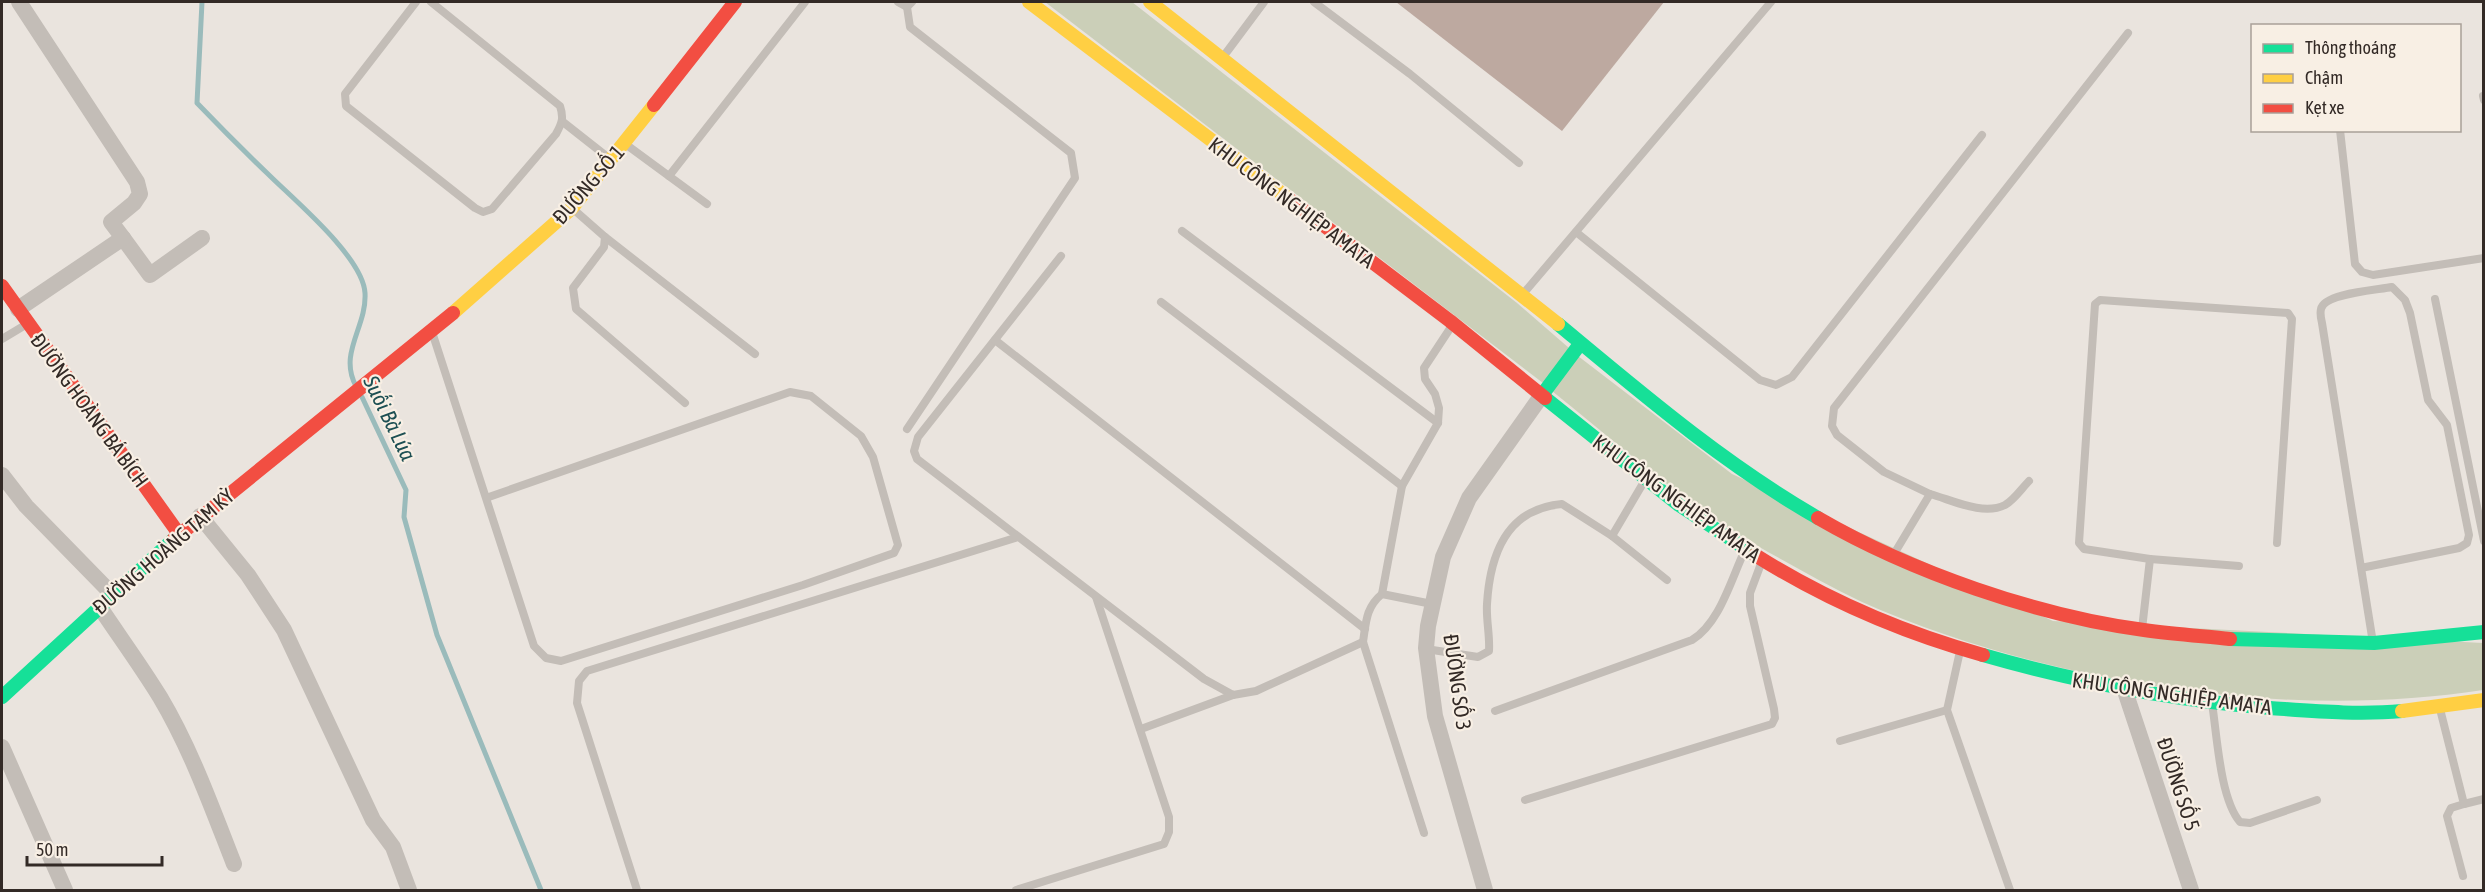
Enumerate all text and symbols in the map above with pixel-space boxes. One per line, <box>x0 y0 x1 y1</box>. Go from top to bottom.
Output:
legend <box>2251 24 2461 132</box>
text: Thông thoáng <box>2305 37 2396 58</box>
text: Chậm <box>2305 67 2343 88</box>
text: Kẹt xe <box>2305 97 2345 118</box>
street label: KHU CÔNG NGHIỆP AMATA <box>1204 132 1380 273</box>
street label: ĐƯỜNG SỐ 1 <box>546 139 629 228</box>
street label: ĐƯỜNG HOÀNG BÁ BÍCH <box>26 328 154 492</box>
water label: Suối Bà Lúa <box>358 370 422 465</box>
street label: KHU CÔNG NGHIỆP AMATA <box>1589 429 1766 567</box>
street label: ĐƯỜNG HOÀNG TAM KỲ <box>87 483 239 619</box>
street label: ĐƯỜNG SỐ 3 <box>1439 632 1478 732</box>
street label: KHU CÔNG NGHIỆP AMATA <box>2071 667 2274 719</box>
street label: ĐƯỜNG SỐ 5 <box>2153 734 2206 834</box>
scale bar <box>27 829 162 867</box>
text: 50 m <box>36 839 68 860</box>

